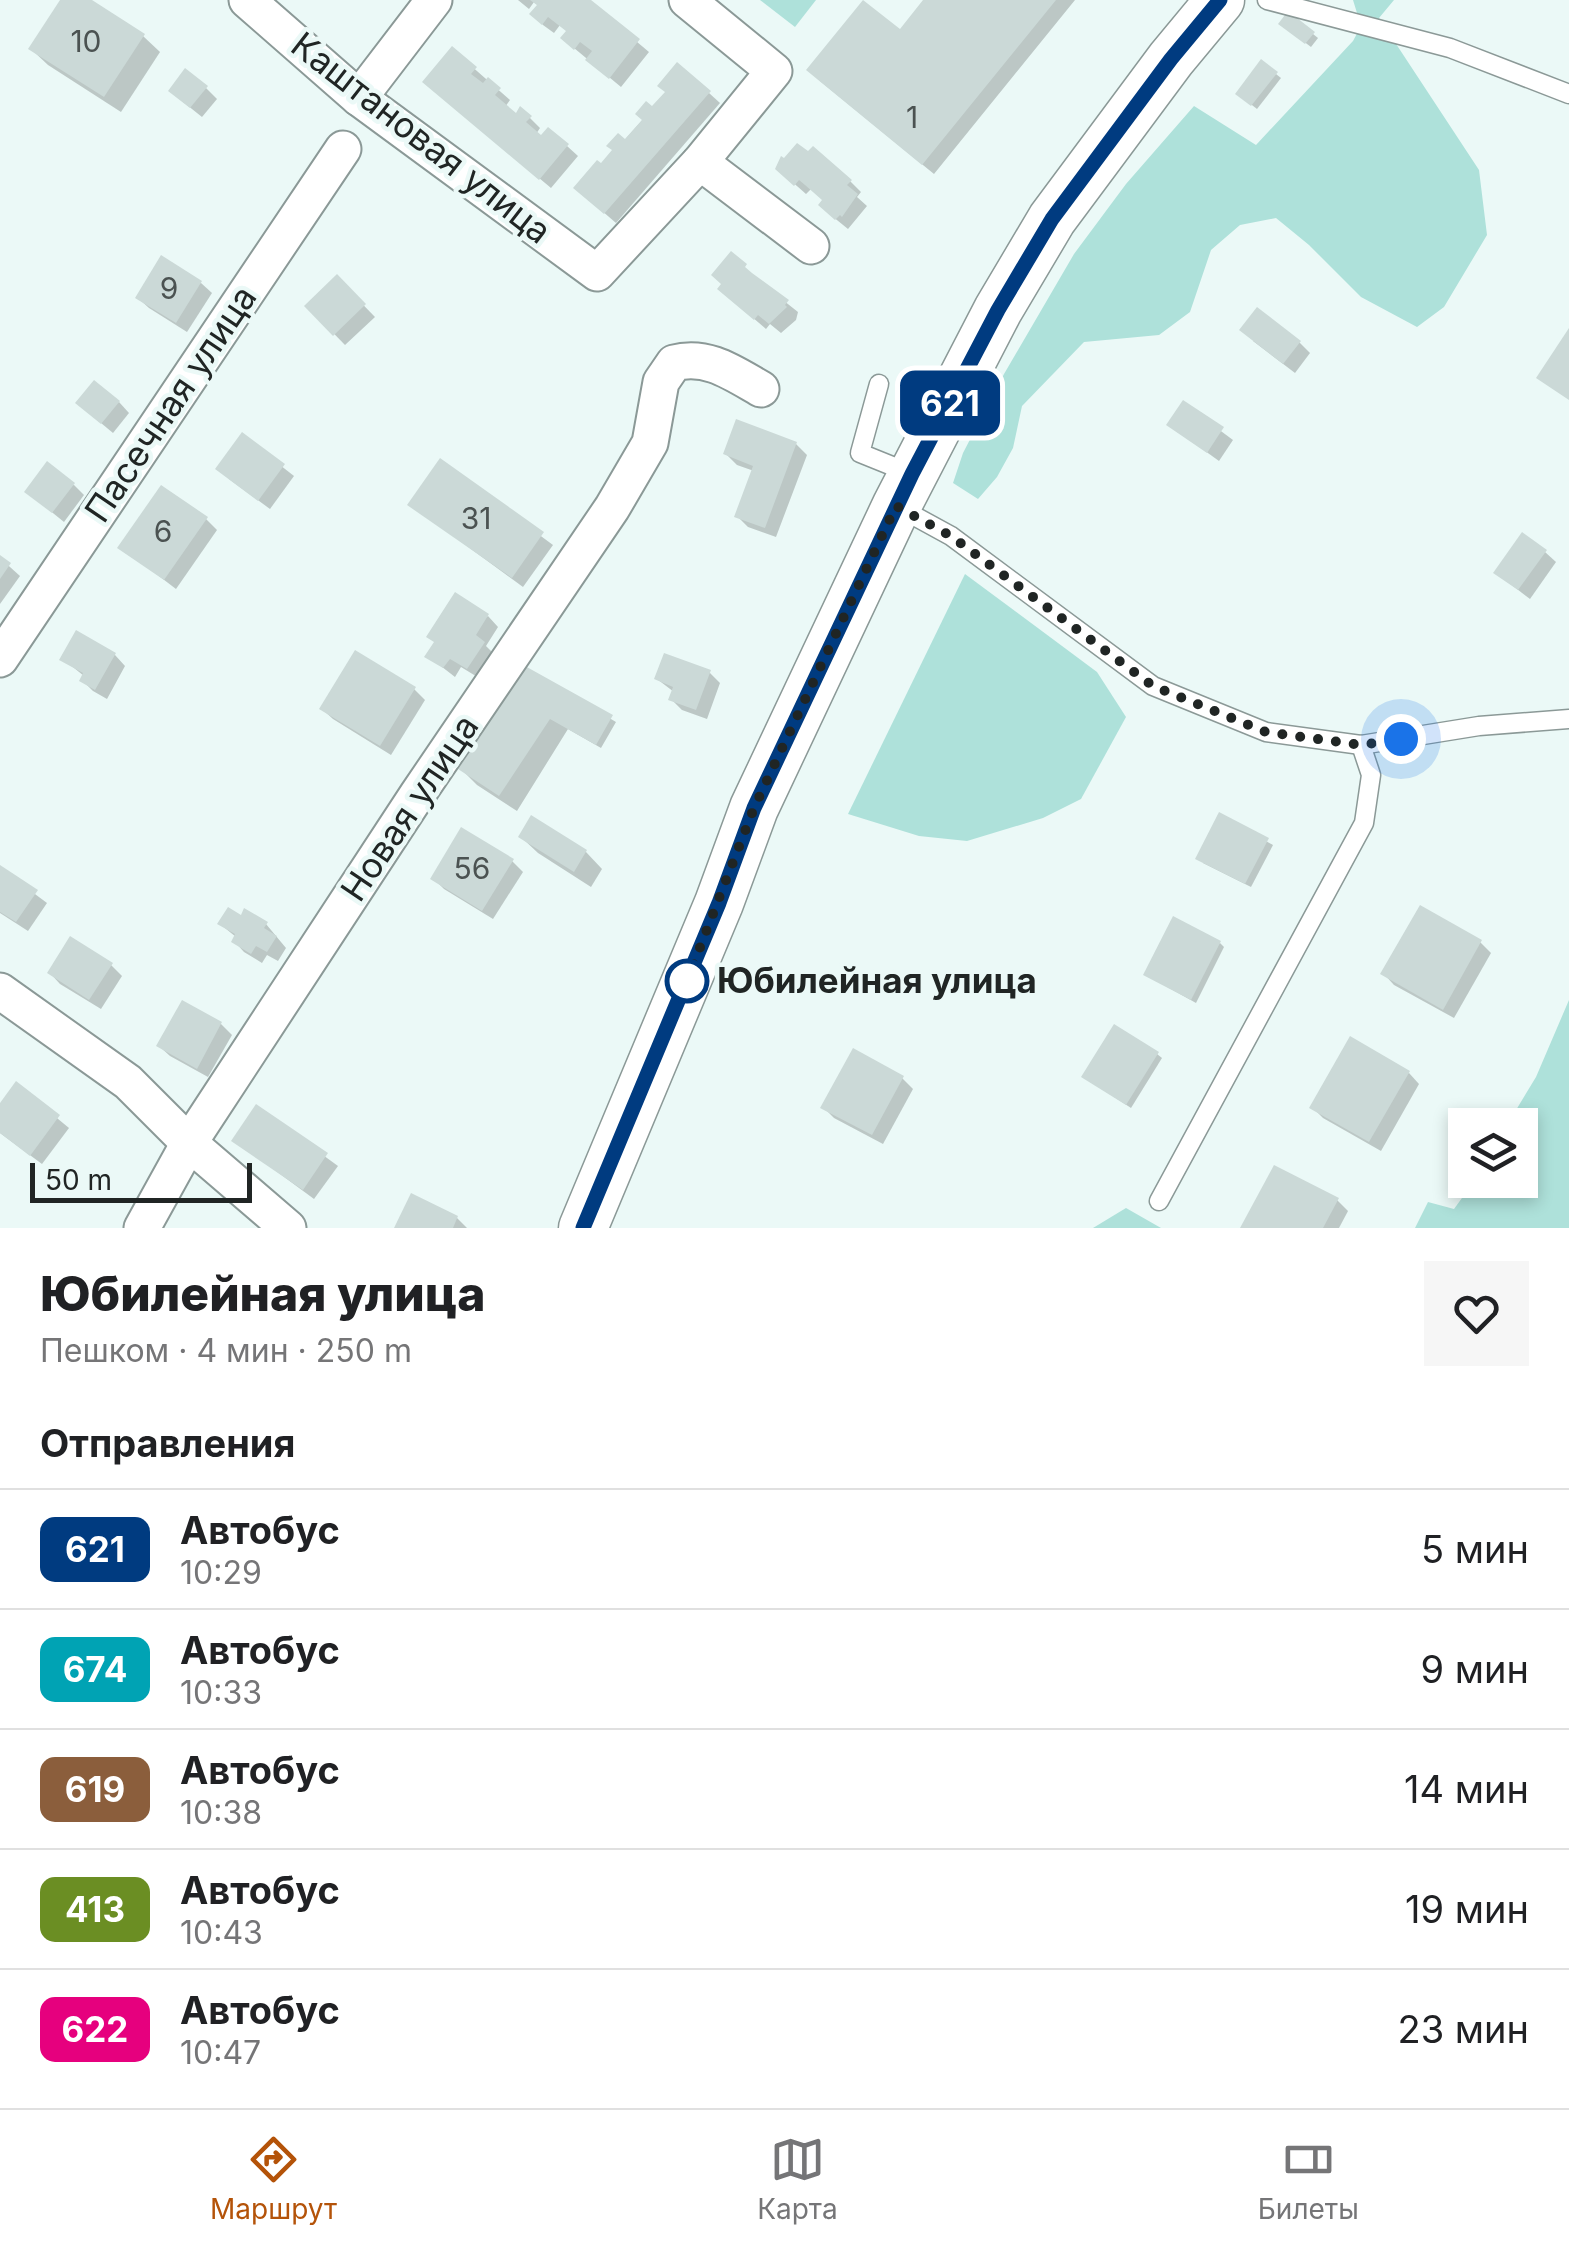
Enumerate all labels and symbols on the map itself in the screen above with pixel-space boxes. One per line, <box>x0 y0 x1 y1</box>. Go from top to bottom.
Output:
house number: 10 <box>70 23 102 59</box>
street label: Каштановая улица <box>284 23 560 252</box>
house number: 1 <box>906 99 918 135</box>
house number: 9 <box>160 270 178 306</box>
street label: Пасечная улица <box>76 277 265 529</box>
line badge: 621 <box>892 370 1008 436</box>
house number: 31 <box>461 500 491 536</box>
house number: 6 <box>154 513 172 549</box>
street label: Новая улица <box>332 707 487 908</box>
your location <box>1376 714 1426 764</box>
house number: 56 <box>454 850 490 886</box>
place label: Юбилейная улица <box>717 959 1037 1001</box>
marker: Юбилейная улица <box>666 960 708 1002</box>
scale bar <box>30 1158 252 1202</box>

